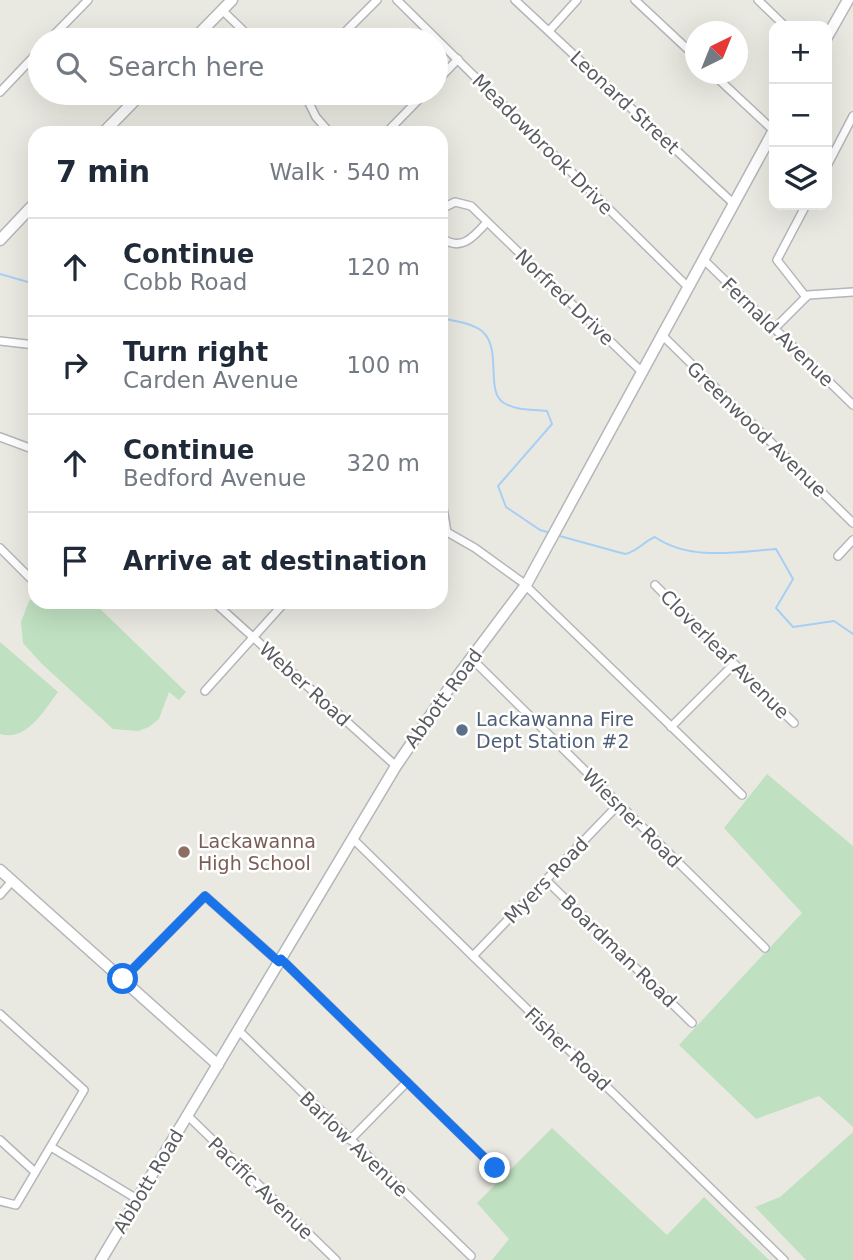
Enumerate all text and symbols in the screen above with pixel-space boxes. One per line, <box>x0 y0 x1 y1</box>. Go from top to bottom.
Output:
north arrow <box>685 21 748 84</box>
map controls <box>769 21 832 210</box>
button: + <box>769 21 832 84</box>
search box <box>28 28 448 105</box>
street label: Leonard Street <box>566 46 684 158</box>
icon: search <box>52 48 90 86</box>
text: Search here <box>108 52 264 82</box>
street label: Meadowbrook Drive <box>468 69 618 219</box>
button: − <box>769 84 832 147</box>
button: layers <box>769 147 832 210</box>
text: 7 min <box>56 154 150 189</box>
text: Walk · 540 m <box>269 159 420 185</box>
text: Continue <box>123 239 254 269</box>
street label: Norfred Drive <box>511 245 619 349</box>
icon: ahead <box>56 248 94 286</box>
text: 120 m <box>346 254 420 280</box>
text: Cobb Road <box>123 269 247 295</box>
street label: Fernald Avenue <box>718 273 838 391</box>
text: Turn right <box>123 337 268 367</box>
icon: right <box>56 346 94 384</box>
text: 100 m <box>346 352 420 378</box>
street label: Greenwood Avenue <box>683 357 831 501</box>
text: Carden Avenue <box>123 367 298 393</box>
text: Continue <box>123 435 254 465</box>
icon: ahead <box>56 444 94 482</box>
text: 320 m <box>346 450 420 476</box>
text: Bedford Avenue <box>123 465 306 491</box>
icon: arrive <box>56 542 94 580</box>
text: Arrive at destination <box>123 546 427 576</box>
street label: Cloverleaf Avenue <box>656 585 794 723</box>
street label: Weber Road <box>255 637 355 731</box>
street label: Abbott Road <box>400 644 486 752</box>
place label: Lackawanna Fire Dept Station #2 <box>476 708 634 752</box>
marker: Lackawanna Fire Dept Station #2 <box>454 722 470 738</box>
street label: Wiesner Road <box>578 764 686 872</box>
place label: Lackawanna High School <box>198 830 316 874</box>
street label: Myers Road <box>500 833 592 927</box>
marker: Lackawanna High School <box>176 844 192 860</box>
street label: Boardman Road <box>557 890 681 1012</box>
route start <box>107 963 138 994</box>
street label: Fisher Road <box>521 1003 615 1095</box>
street label: Barlow Avenue <box>295 1087 413 1201</box>
street label: Abbott Road <box>108 1125 188 1237</box>
street label: Pacific Avenue <box>204 1132 318 1244</box>
route end <box>479 1152 510 1183</box>

